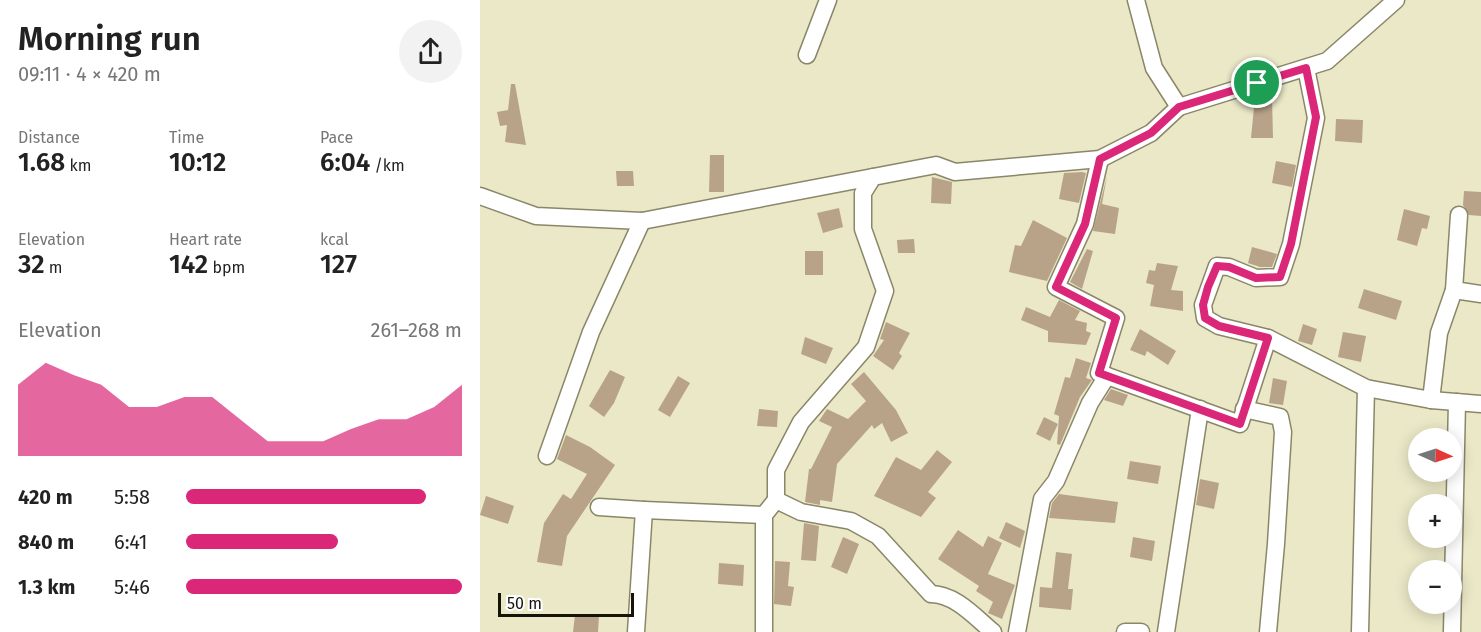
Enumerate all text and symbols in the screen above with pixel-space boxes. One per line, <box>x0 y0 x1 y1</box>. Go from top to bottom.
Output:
text: Morning run <box>18 19 201 59</box>
button: share <box>399 20 462 83</box>
pin <box>1231 57 1282 108</box>
text: 09:11 · 4 × 420 m <box>18 62 161 86</box>
icon: arrive <box>1240 66 1273 99</box>
text: Distance <box>18 128 80 147</box>
text: Time <box>169 128 204 147</box>
text: Pace <box>320 128 353 147</box>
text: 1.68 <box>18 147 65 178</box>
text: 10:12 <box>169 147 226 178</box>
text: 6:04 <box>320 147 370 178</box>
text: km <box>65 156 91 175</box>
text: /km <box>370 156 405 175</box>
text: Elevation <box>18 230 85 249</box>
text: Heart rate <box>169 230 242 249</box>
text: kcal <box>320 230 349 249</box>
text: 32 <box>18 249 44 280</box>
text: 142 <box>169 249 208 280</box>
text: 127 <box>320 249 357 280</box>
text: m <box>44 258 62 277</box>
text: bpm <box>208 258 245 277</box>
text: Elevation <box>18 318 102 342</box>
text: 261–268 m <box>371 318 462 342</box>
north arrow <box>1408 428 1462 482</box>
map controls <box>1408 428 1462 614</box>
text: 420 m <box>18 485 73 509</box>
text: 5:58 <box>114 485 150 509</box>
button: + <box>1408 494 1462 548</box>
text: 840 m <box>18 530 74 554</box>
text: 6:41 <box>114 530 148 554</box>
button: − <box>1408 560 1462 614</box>
text: 1.3 km <box>18 575 75 599</box>
text: 5:46 <box>114 575 150 599</box>
scale bar <box>498 590 634 618</box>
text: 50 m <box>507 594 542 613</box>

